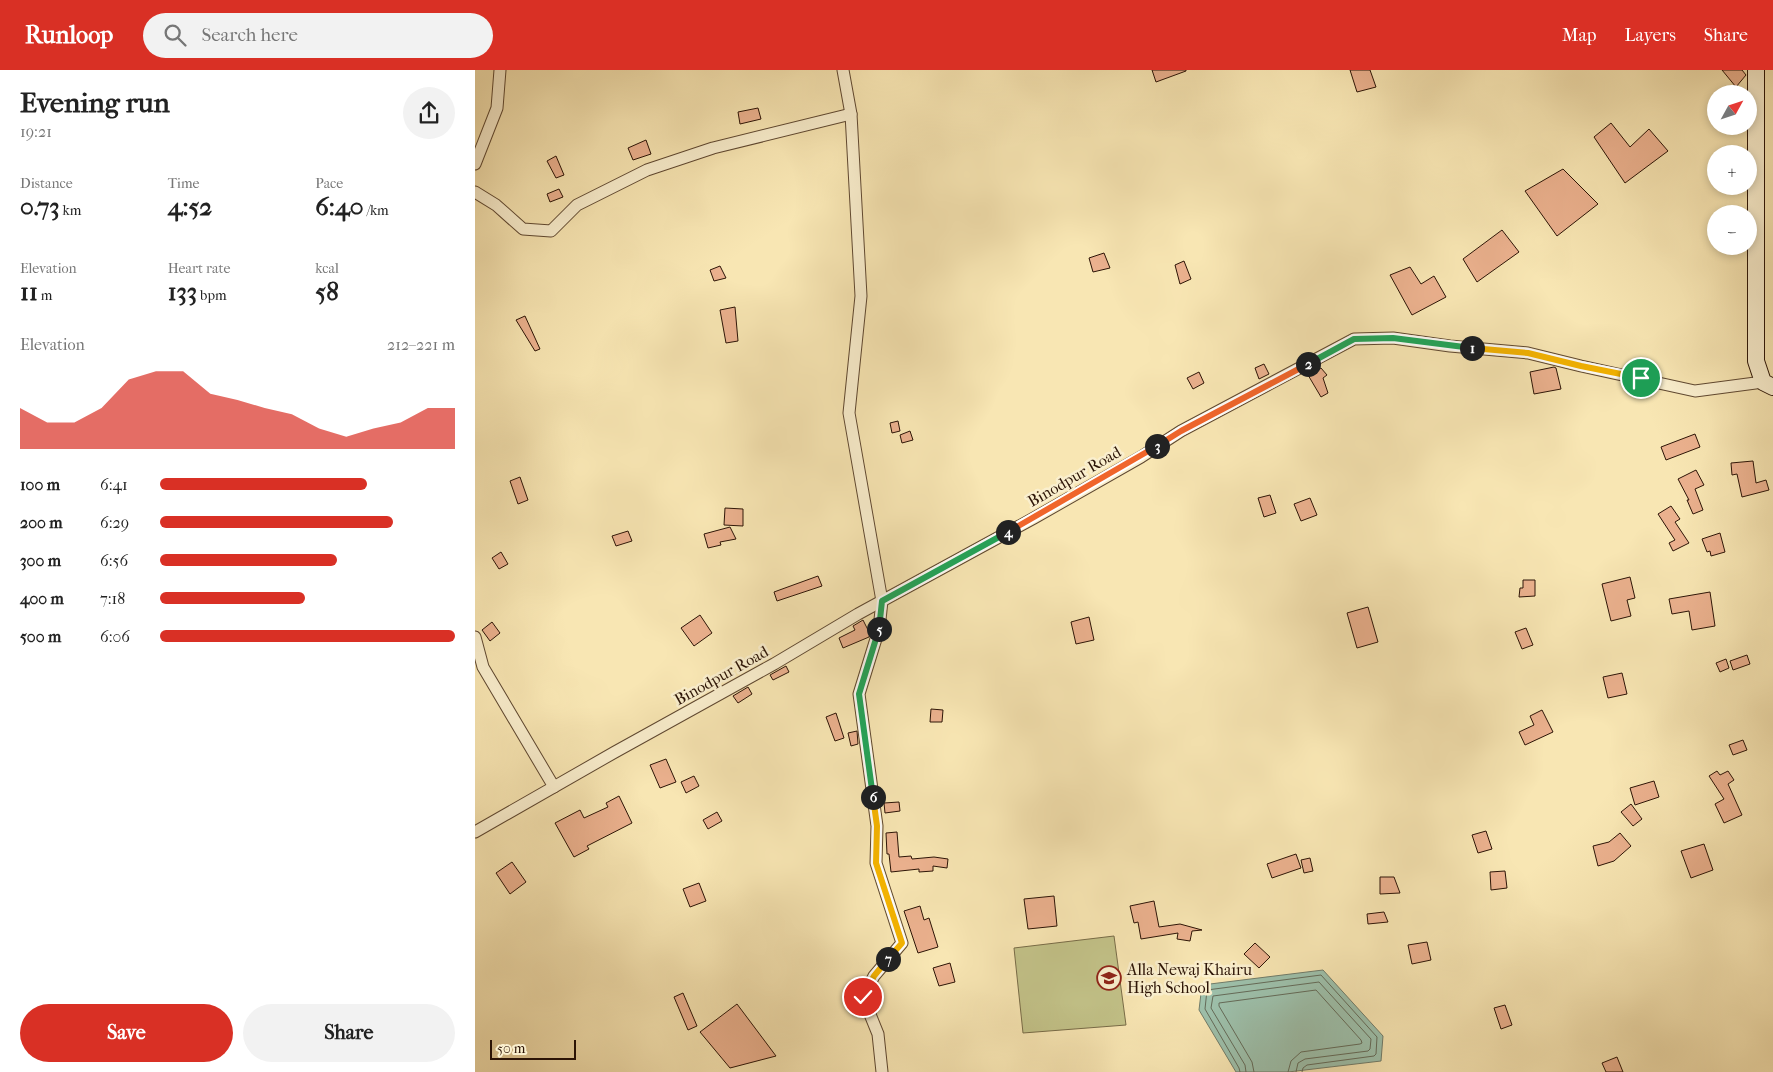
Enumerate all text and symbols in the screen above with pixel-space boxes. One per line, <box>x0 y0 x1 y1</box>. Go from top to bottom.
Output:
search box <box>143 13 493 58</box>
text: Runloop <box>25 21 113 49</box>
icon: search <box>161 21 189 49</box>
text: Search here <box>201 24 298 46</box>
text: Map <box>1562 25 1596 46</box>
text: Layers <box>1624 25 1676 46</box>
text: Share <box>1704 25 1748 46</box>
north arrow <box>1707 85 1757 135</box>
map controls <box>1707 85 1757 255</box>
text: Evening run <box>20 86 170 119</box>
button: share <box>403 87 455 139</box>
text: 19:21 <box>20 122 52 141</box>
button: + <box>1707 145 1757 195</box>
text: Distance <box>20 175 73 192</box>
text: Time <box>168 175 199 192</box>
text: Pace <box>315 175 343 192</box>
text: 0.73 <box>20 192 60 221</box>
text: 4:52 <box>168 192 212 221</box>
text: 6:40 <box>315 192 363 221</box>
text: km <box>60 202 81 219</box>
text: /km <box>363 202 389 219</box>
button: − <box>1707 205 1757 255</box>
text: Elevation <box>20 260 77 277</box>
text: Heart rate <box>168 260 230 277</box>
text: kcal <box>315 260 339 277</box>
text: 11 <box>20 277 38 306</box>
text: 133 <box>168 277 197 306</box>
text: 58 <box>315 277 339 306</box>
text: m <box>38 287 53 304</box>
text: bpm <box>197 287 227 304</box>
text: Elevation <box>20 335 85 354</box>
text: 212–221 m <box>387 335 455 354</box>
pin: 1 <box>1459 336 1485 360</box>
text: 1 <box>1470 340 1475 357</box>
pin: 2 <box>1295 352 1321 376</box>
text: 2 <box>1305 356 1312 373</box>
pin <box>1620 357 1662 399</box>
icon: arrive <box>1627 364 1655 392</box>
pin: 3 <box>1145 434 1169 458</box>
text: 3 <box>1155 438 1160 455</box>
street label: Binodpur Road <box>1024 442 1125 511</box>
text: 100 m <box>20 475 60 494</box>
text: 6:41 <box>100 475 128 494</box>
text: 200 m <box>20 513 63 532</box>
text: 6:29 <box>100 513 129 532</box>
pin: 4 <box>995 520 1021 544</box>
text: 4 <box>1004 524 1013 541</box>
text: 300 m <box>20 551 61 570</box>
text: 6:56 <box>100 551 128 570</box>
text: 400 m <box>20 589 64 608</box>
text: 7:18 <box>100 589 125 608</box>
pin: 5 <box>867 616 891 642</box>
text: 5 <box>876 621 883 638</box>
text: 500 m <box>20 627 61 646</box>
text: 6:06 <box>100 627 130 646</box>
street label: Binodpur Road <box>671 642 772 709</box>
pin: 6 <box>861 784 885 810</box>
text: 6 <box>870 789 877 806</box>
pin: 7 <box>875 946 901 972</box>
text: 7 <box>885 951 892 968</box>
place label: Alla Newaj Khairu High School <box>1126 960 1252 997</box>
school or university icon: Alla Newaj Khairu High School <box>1096 965 1122 991</box>
pin <box>842 976 884 1018</box>
icon: check <box>849 983 877 1011</box>
button: Save <box>20 1004 233 1062</box>
button: Share <box>243 1004 455 1062</box>
scale bar <box>490 1037 576 1060</box>
text: 50 m <box>497 1040 525 1057</box>

